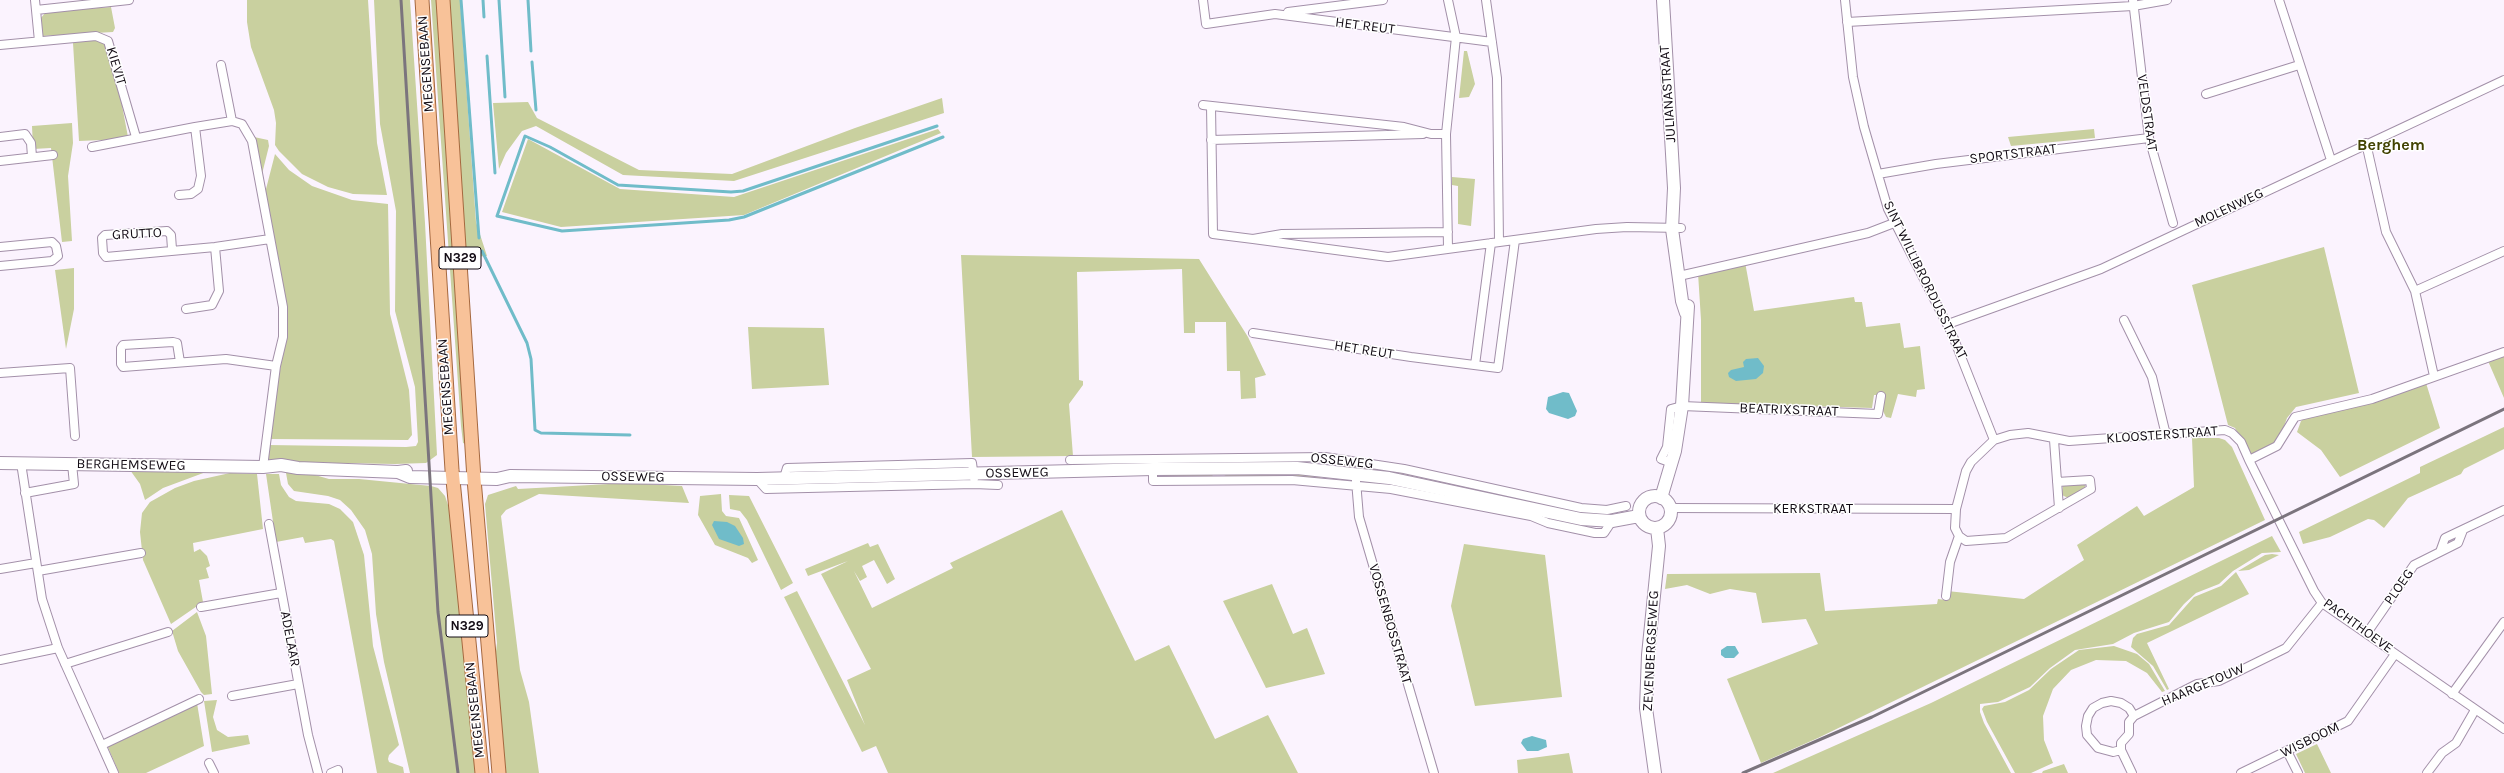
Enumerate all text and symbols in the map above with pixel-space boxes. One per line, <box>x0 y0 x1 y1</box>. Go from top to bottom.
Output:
street label: HET REUT <box>1334 14 1396 38</box>
street label: MEGENSEBAAN <box>414 15 438 113</box>
street label: KIEVIT <box>102 45 130 87</box>
street label: JULIANASTRAAT <box>1656 45 1680 143</box>
street label: VELDSTRAAT <box>2133 73 2161 153</box>
district label: Berghem <box>2357 135 2425 155</box>
street label: SPORTSTRAAT <box>1969 140 2057 168</box>
street label: MOLENWEG <box>2192 185 2266 231</box>
street label: SINT WILLIBRORDUSSTRAAT <box>1879 198 1971 362</box>
street label: GRUTTO <box>112 224 162 244</box>
road number: N329 <box>439 247 481 269</box>
street label: HET REUT <box>1333 337 1395 363</box>
street label: MEGENSEBAAN <box>434 338 458 436</box>
street label: BEATRIXSTRAAT <box>1739 400 1839 420</box>
street label: KLOOSTERSTRAAT <box>2106 423 2218 447</box>
street label: OSSEWEG <box>1310 449 1374 473</box>
street label: BERGHEMSEWEG <box>76 456 186 474</box>
street label: OSSEWEG <box>985 464 1049 482</box>
street label: OSSEWEG <box>601 468 665 486</box>
street label: KERKSTRAAT <box>1773 501 1853 517</box>
street label: VOSSENBOSSTRAAT <box>1365 562 1415 686</box>
street label: PLOEG <box>2381 566 2417 608</box>
street label: ZEVENBERGSEWEG <box>1639 590 1663 712</box>
street label: PACHTHOEVE <box>2320 595 2396 657</box>
street label: ADELAAR <box>276 610 304 668</box>
road number: N329 <box>446 615 488 637</box>
street label: HAARGETOUW <box>2159 660 2247 710</box>
street label: MEGENSEBAAN <box>462 661 488 759</box>
street label: WISBOOM <box>2278 719 2342 761</box>

